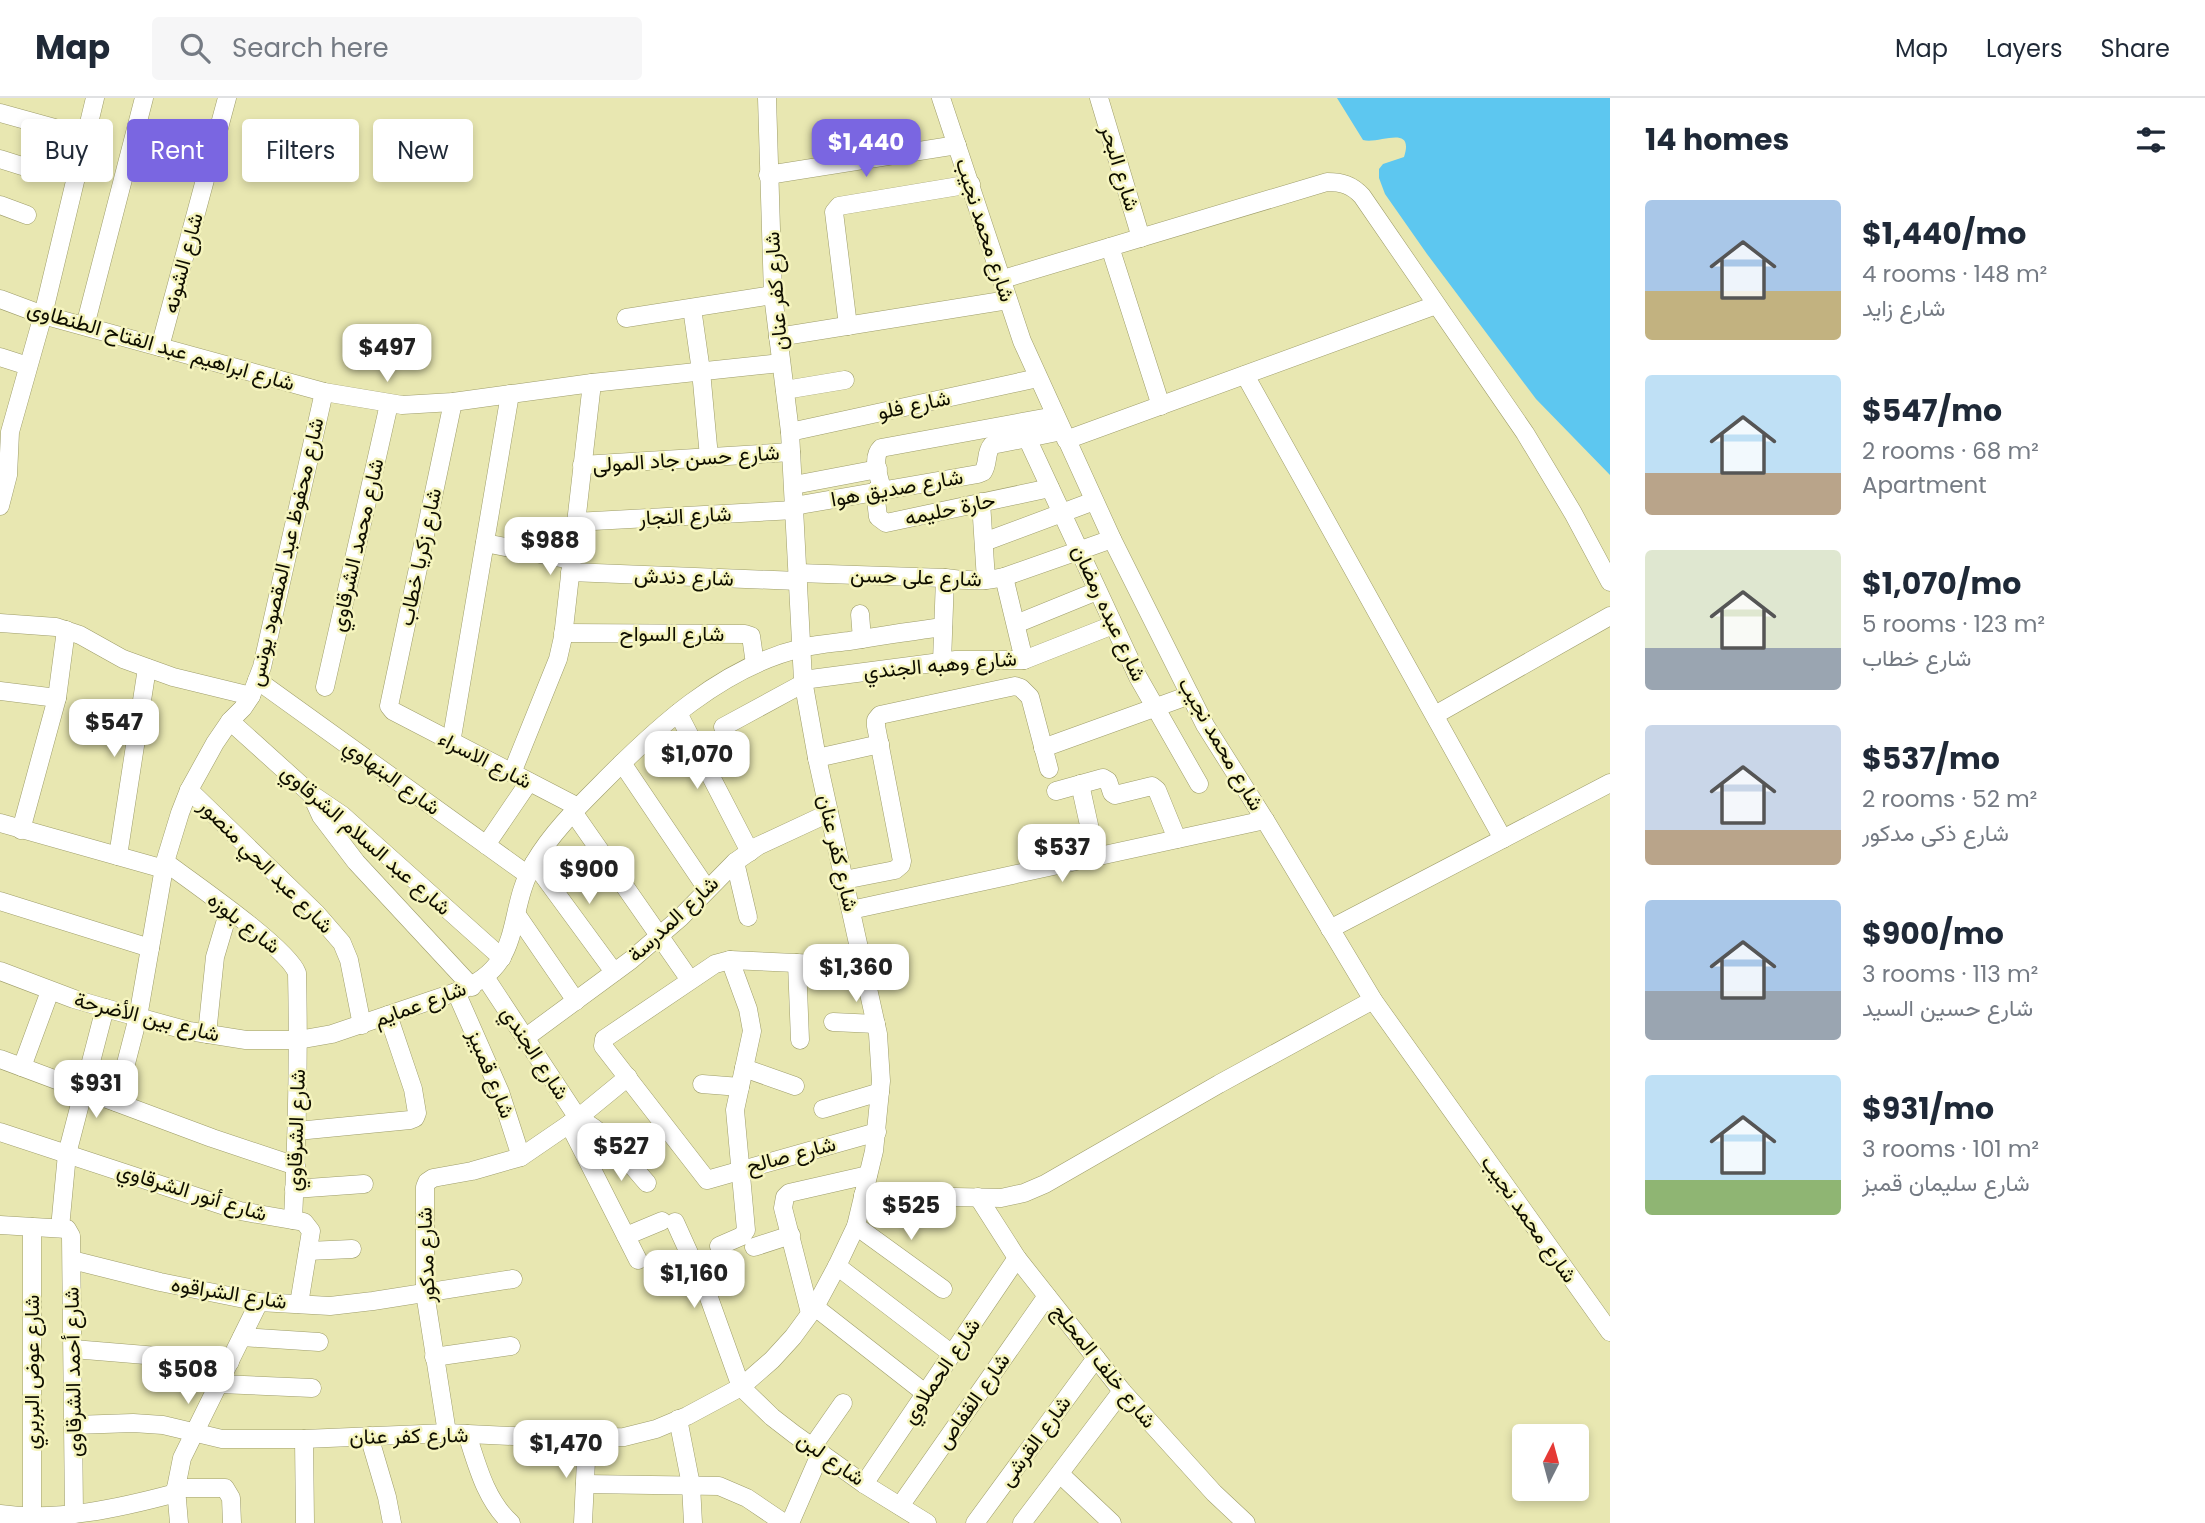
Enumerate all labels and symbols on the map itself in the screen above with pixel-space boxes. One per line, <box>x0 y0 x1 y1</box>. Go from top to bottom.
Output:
pin: $1,440 <box>809 120 923 179</box>
street label: شارع البحر <box>1093 120 1147 214</box>
street label: شارع محمد نجيب <box>949 154 1022 305</box>
street label: شارع الشونه <box>155 210 210 316</box>
street label: شارع كفر عنان <box>757 231 794 351</box>
street label: شارع ابراهيم عبد الفتاح الطنطاوى <box>24 293 298 398</box>
pin: $497 <box>346 324 428 384</box>
street label: شارع فلو <box>875 383 953 426</box>
street label: شارع محفوظ عبد المقصود يونس <box>240 415 331 689</box>
street label: شارع حسن جاد المولى <box>591 437 781 480</box>
street label: شارع محمد الشرقاوي <box>323 456 393 635</box>
street label: شارع صديق هوا <box>829 462 965 513</box>
street label: شارع زكريا خطاب <box>391 485 448 629</box>
street label: حارة حليمه <box>902 485 998 532</box>
street label: شارع النجار <box>637 499 732 532</box>
pin: $988 <box>509 518 591 577</box>
street label: شارع عبده رمضان <box>1065 540 1154 686</box>
street label: شارع دندش <box>634 560 734 593</box>
street label: شارع على حسن <box>850 560 982 593</box>
street label: شارع السواح <box>620 619 724 648</box>
street label: شارع وهبه الجندي <box>862 643 1018 689</box>
street label: شارع محمد نجيب <box>1171 672 1271 816</box>
pin: $547 <box>73 700 155 759</box>
street label: شارع الاسراء <box>434 724 537 795</box>
street label: شارع البنهاوي <box>336 732 447 824</box>
pin: $1,070 <box>640 732 754 791</box>
street label: شارع عبد السلام الشرقاوي <box>273 758 458 924</box>
street label: شارع عبد الحي منصور <box>190 791 340 942</box>
street label: شارع كفر عنان <box>811 792 866 914</box>
pin: $537 <box>1021 824 1103 884</box>
pin: $900 <box>548 846 630 906</box>
street label: شارع المدرسة <box>621 869 725 968</box>
street label: شارع بلوزه <box>202 885 287 960</box>
pin: $1,360 <box>799 944 913 1004</box>
street label: شارع عمايم <box>370 973 470 1034</box>
street label: شارع بين الأضرحة <box>71 984 223 1049</box>
street label: شارع الجندي <box>492 1000 576 1107</box>
street label: شارع قمبيز <box>460 1024 522 1122</box>
pin: $931 <box>55 1060 137 1120</box>
street label: شارع الشرقاوي <box>279 1068 315 1192</box>
pin: $527 <box>580 1124 662 1183</box>
street label: شارع صالح <box>743 1129 839 1180</box>
street label: شارع محمد نجيب <box>1475 1149 1584 1288</box>
street label: شارع أنور الشرقاوي <box>113 1155 271 1231</box>
pin: $525 <box>870 1182 952 1242</box>
street label: شارع مدكور <box>409 1207 442 1304</box>
pin: $1,160 <box>637 1250 751 1310</box>
street label: شارع الشراقوه <box>169 1269 289 1316</box>
street label: شارع أحمد الشرقاوى <box>57 1287 88 1457</box>
street label: شارع عوض البربري <box>17 1295 49 1449</box>
street label: شارع خلف المحلج <box>1045 1297 1164 1434</box>
street label: شارع الحملاوي <box>894 1312 989 1431</box>
pin: $508 <box>147 1346 229 1406</box>
street label: شارع القفاص <box>929 1347 1016 1455</box>
street label: شارع القرشى <box>992 1389 1077 1492</box>
street label: شارع كفر عنان <box>349 1420 469 1451</box>
pin: $1,470 <box>509 1420 623 1480</box>
north arrow <box>1512 1424 1589 1502</box>
street label: شارع لبن <box>792 1425 871 1492</box>

